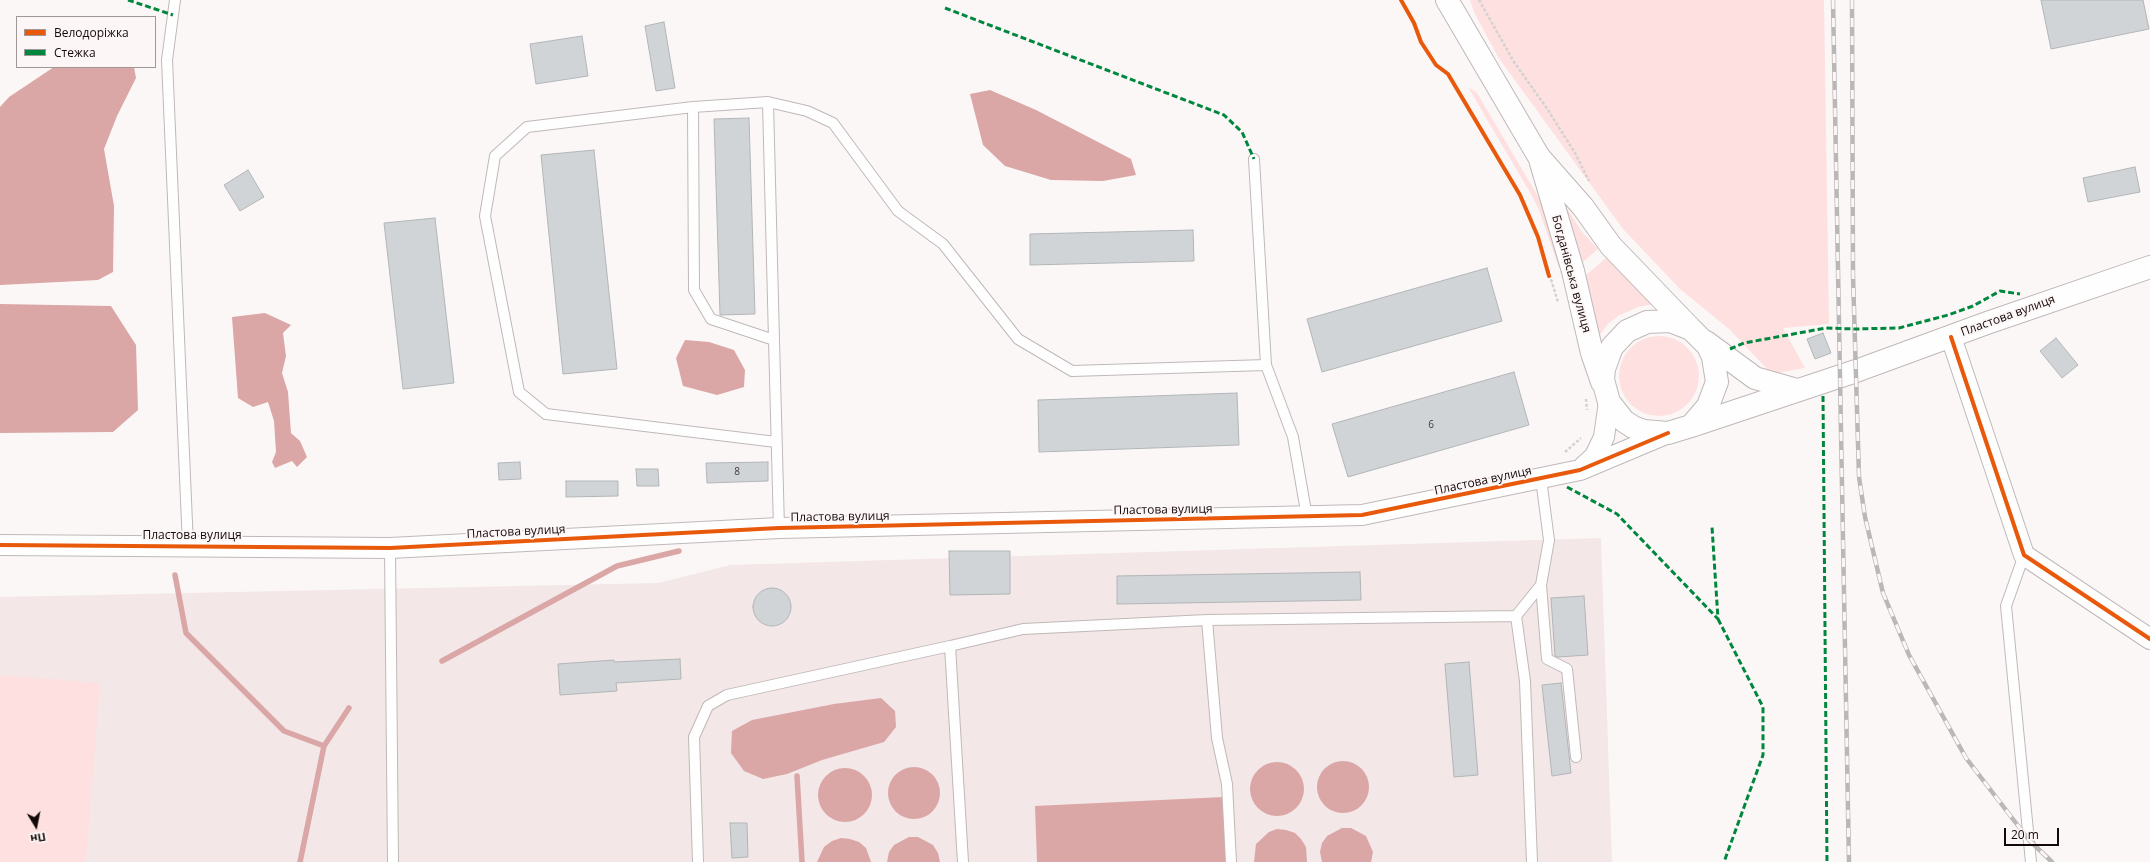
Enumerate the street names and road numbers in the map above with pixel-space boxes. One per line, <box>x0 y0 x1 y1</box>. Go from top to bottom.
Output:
street label: Богданівська вулиця <box>1548 214 1594 334</box>
street label: Пластова вулиця <box>1959 292 2057 340</box>
street label: Пластова вулиця <box>1433 464 1533 498</box>
street label: Пластова вулиця <box>1113 502 1213 518</box>
street label: Пластова вулиця <box>790 509 890 525</box>
street label: Пластова вулиця <box>466 522 566 542</box>
street label: Пластова вулиця <box>142 529 242 543</box>

